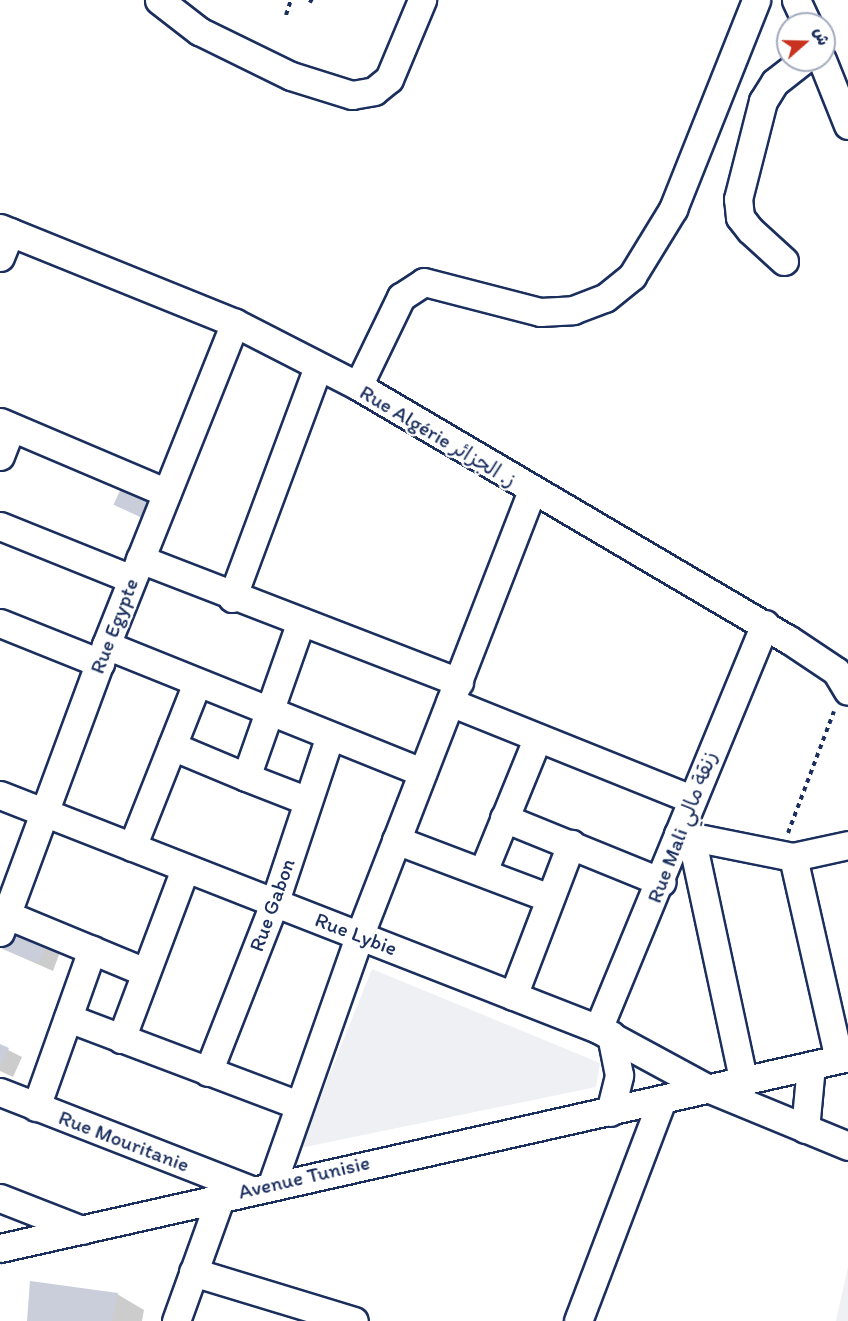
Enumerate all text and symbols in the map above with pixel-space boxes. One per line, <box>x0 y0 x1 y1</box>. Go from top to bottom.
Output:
north arrow <box>776 12 836 72</box>
text: ش <box>810 25 833 48</box>
street label: Rue Algérie ز. الجزائر <box>355 379 521 493</box>
street label: Rue Egypte <box>84 575 144 677</box>
street label: Rue Mali زنقة مالي <box>642 748 722 906</box>
street label: Rue Gabon <box>244 855 300 955</box>
street label: Rue Lybie <box>312 907 400 961</box>
street label: Rue Mouritanie <box>55 1105 193 1177</box>
street label: Avenue Tunisie <box>236 1150 372 1204</box>

